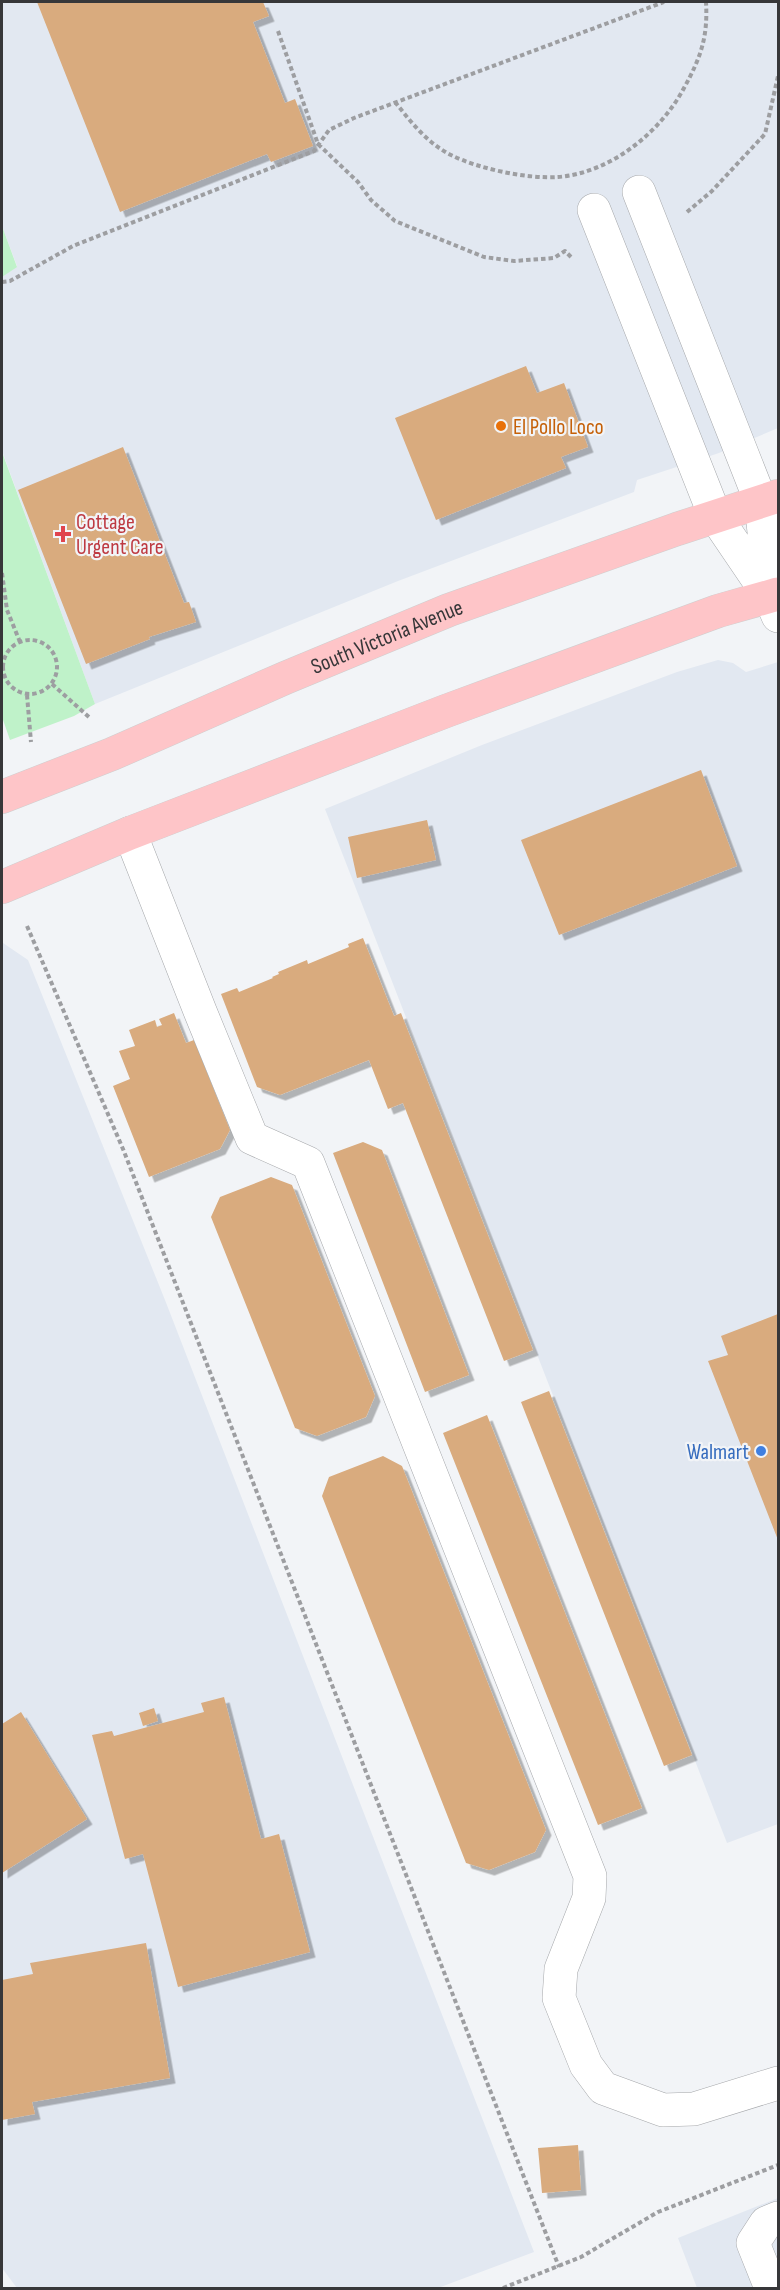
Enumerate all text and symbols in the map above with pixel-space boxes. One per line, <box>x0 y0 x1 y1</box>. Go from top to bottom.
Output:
place label: El Pollo Loco <box>513 414 604 441</box>
marker: El Pollo Loco <box>494 419 508 433</box>
place label: Cottage Urgent Care <box>76 509 164 561</box>
marker: Cottage Urgent Care <box>54 525 72 543</box>
street label: South Victoria Avenue <box>307 594 467 681</box>
place label: Walmart <box>687 1439 749 1466</box>
marker: Walmart <box>754 1444 768 1458</box>

